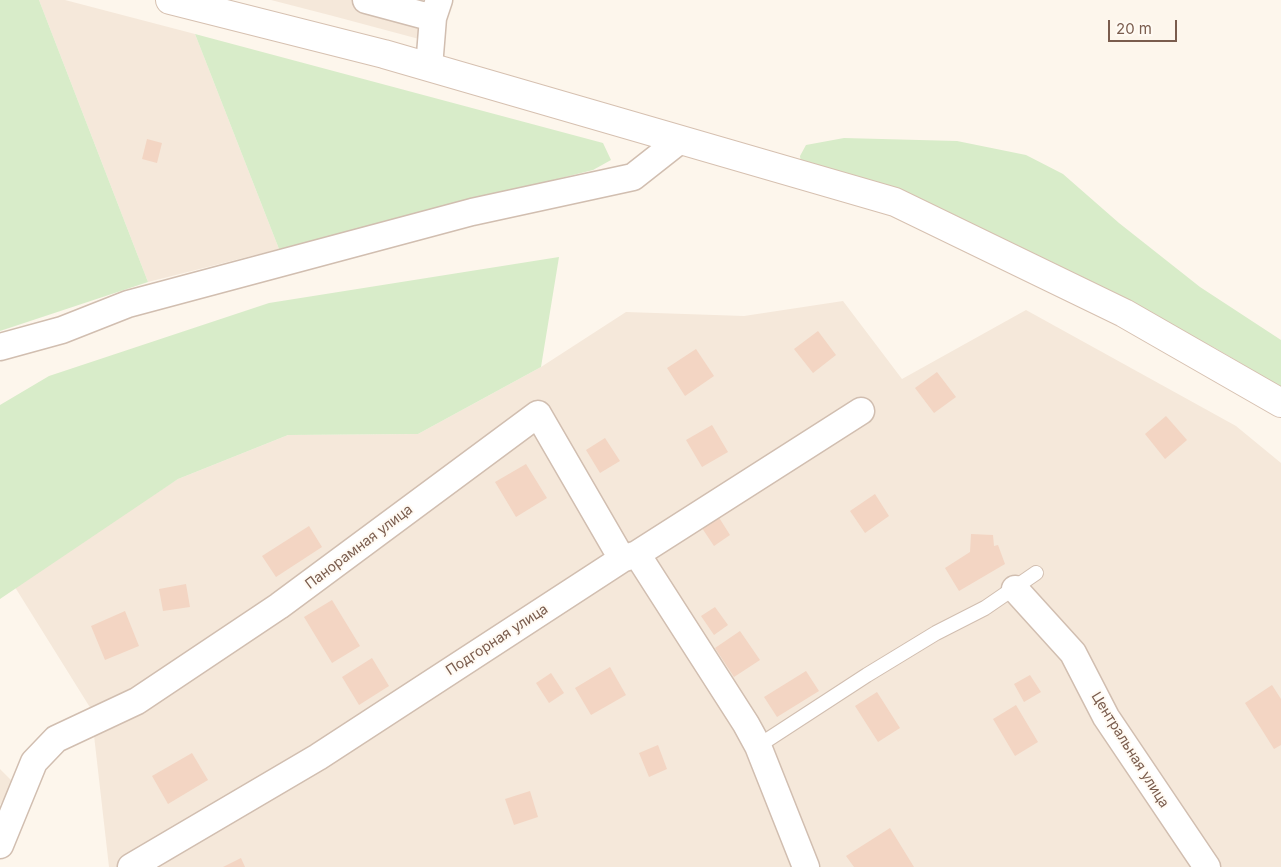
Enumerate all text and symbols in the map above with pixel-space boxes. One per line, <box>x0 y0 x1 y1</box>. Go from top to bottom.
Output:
scale bar <box>1111 10 1180 42</box>
text: 20 m <box>1116 19 1152 38</box>
street label: Панорамная улица <box>302 501 416 593</box>
street label: Подгорная улица <box>443 601 551 679</box>
street label: Центральная улица <box>1088 689 1172 811</box>

